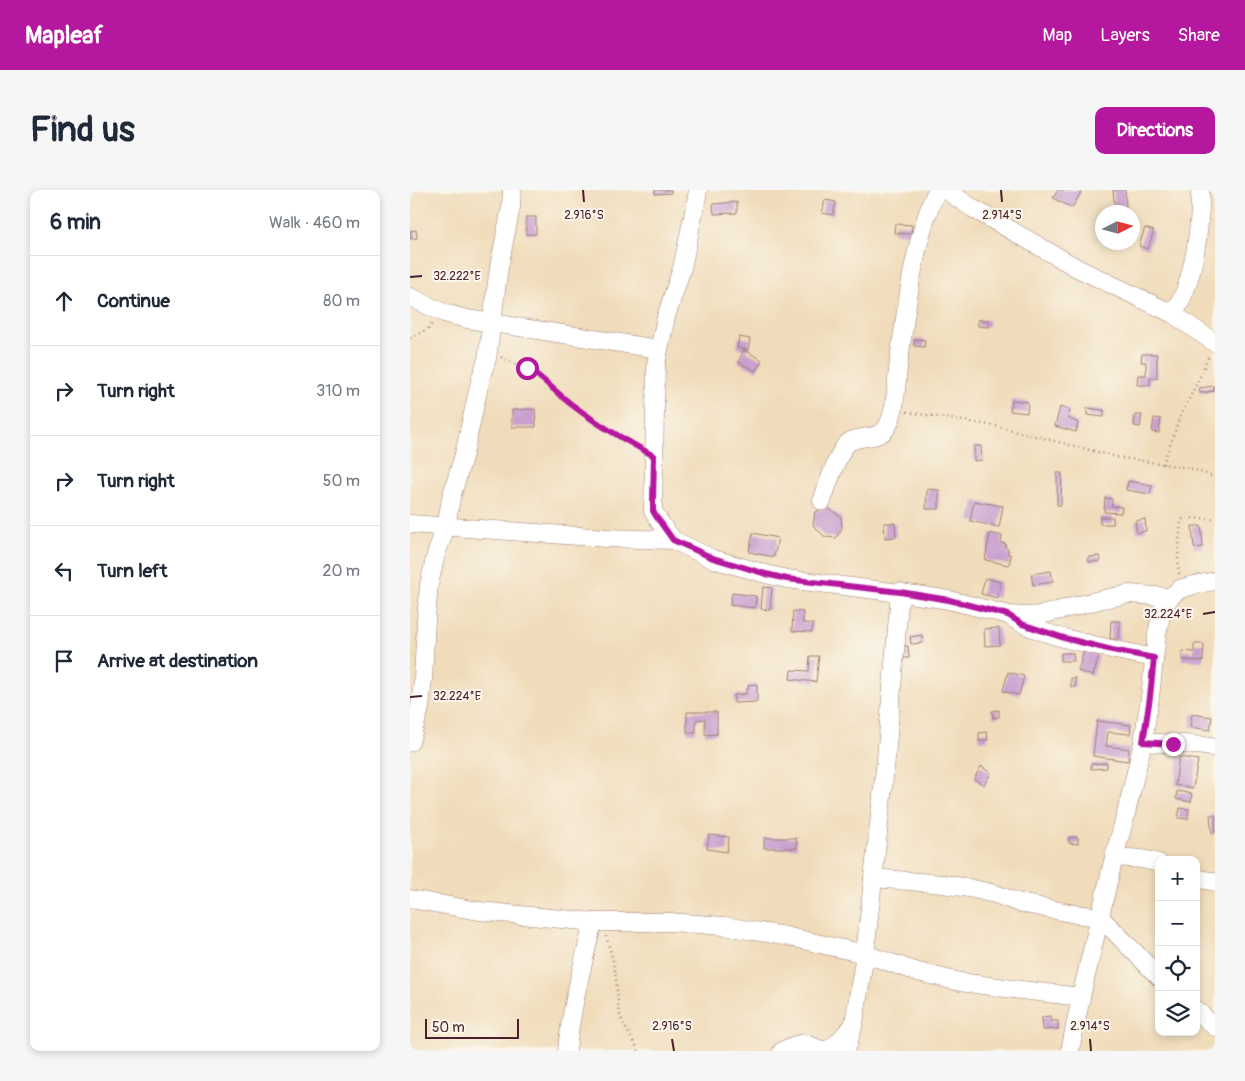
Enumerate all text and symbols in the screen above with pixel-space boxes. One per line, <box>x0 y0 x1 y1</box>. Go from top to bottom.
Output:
text: Mapleaf <box>25 21 103 50</box>
text: Map <box>1043 24 1072 47</box>
text: Layers <box>1100 24 1150 47</box>
text: Share <box>1178 24 1220 47</box>
button: Directions <box>1095 107 1215 154</box>
text: Find us <box>30 108 135 152</box>
north arrow <box>1095 205 1140 250</box>
text: 2.916°S <box>564 208 604 223</box>
text: 2.914°S <box>982 208 1022 223</box>
text: 6 min <box>50 209 101 236</box>
text: Walk · 460 m <box>269 213 360 233</box>
text: 32.222°E <box>433 269 481 284</box>
icon: ahead <box>50 287 78 315</box>
text: Continue <box>97 289 170 313</box>
text: 80 m <box>323 291 360 311</box>
route start <box>516 357 539 380</box>
icon: right <box>50 377 78 405</box>
text: Turn right <box>97 379 175 403</box>
text: 310 m <box>316 381 360 401</box>
icon: right <box>50 467 78 495</box>
text: Turn right <box>97 469 175 493</box>
text: 50 m <box>323 471 360 491</box>
icon: left <box>50 557 78 585</box>
text: Turn left <box>97 559 167 583</box>
text: 20 m <box>322 561 360 581</box>
text: 32.224°E <box>1144 607 1192 622</box>
icon: arrive <box>50 647 78 675</box>
text: Arrive at destination <box>97 649 258 673</box>
text: 32.224°E <box>433 689 481 704</box>
route end <box>1162 733 1185 756</box>
map controls <box>1155 856 1200 1036</box>
button: + <box>1155 856 1200 901</box>
button: − <box>1155 901 1200 946</box>
button: locate <box>1155 946 1200 991</box>
button: layers <box>1155 991 1200 1036</box>
scale bar <box>425 1016 519 1039</box>
text: 50 m <box>432 1019 465 1036</box>
text: 2.916°S <box>652 1019 692 1034</box>
text: 2.914°S <box>1070 1019 1110 1034</box>

